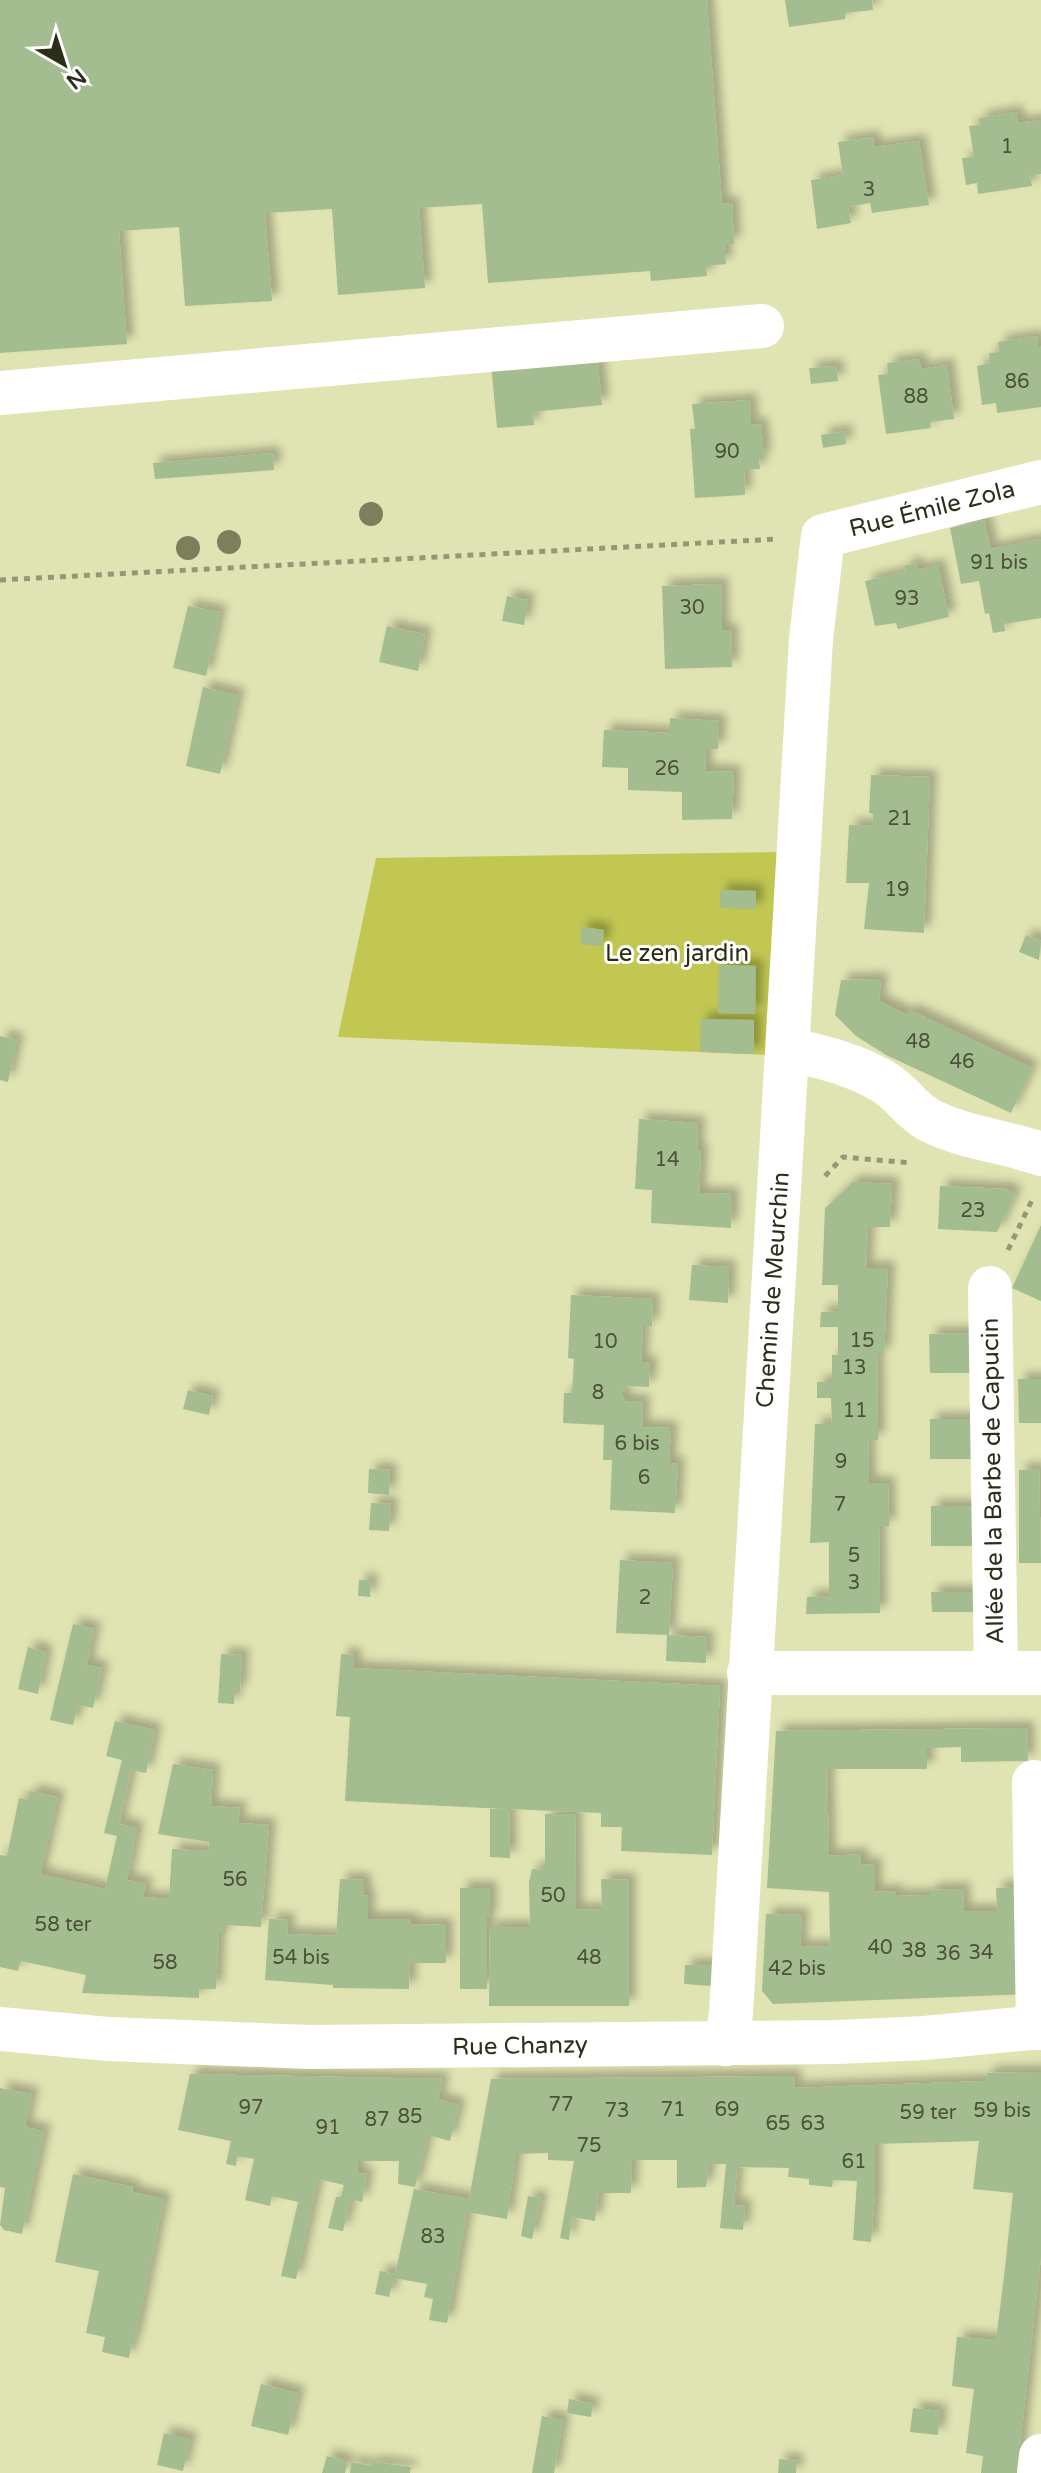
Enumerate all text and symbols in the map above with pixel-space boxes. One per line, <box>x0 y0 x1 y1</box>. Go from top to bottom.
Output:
north arrow <box>24 24 104 104</box>
text: N <box>61 63 91 94</box>
house number: 1 <box>1001 135 1013 159</box>
house number: 3 <box>863 178 875 202</box>
house number: 86 <box>1004 370 1030 394</box>
house number: 88 <box>903 385 929 409</box>
house number: 90 <box>714 440 740 464</box>
street label: Rue Émile Zola <box>846 473 1018 544</box>
house number: 91 bis <box>970 551 1028 575</box>
house number: 93 <box>894 587 920 611</box>
house number: 30 <box>679 596 705 620</box>
house number: 26 <box>654 757 680 781</box>
house number: 21 <box>887 807 913 831</box>
house number: 19 <box>884 878 910 902</box>
park label: Le zen jardin <box>605 939 749 968</box>
house number: 48 <box>905 1030 931 1054</box>
house number: 46 <box>949 1050 975 1074</box>
house number: 14 <box>654 1148 680 1172</box>
street label: Chemin de Meurchin <box>750 1171 796 1409</box>
house number: 23 <box>960 1199 986 1223</box>
street label: Allée de la Barbe de Capucin <box>976 1318 1010 1644</box>
house number: 15 <box>849 1329 875 1353</box>
house number: 10 <box>592 1330 618 1354</box>
house number: 13 <box>841 1356 867 1380</box>
house number: 8 <box>592 1381 604 1405</box>
house number: 11 <box>842 1399 868 1423</box>
house number: 6 bis <box>615 1432 659 1456</box>
house number: 9 <box>835 1450 847 1474</box>
house number: 6 <box>638 1466 650 1490</box>
house number: 7 <box>834 1493 846 1517</box>
house number: 5 <box>848 1544 860 1568</box>
house number: 3 <box>848 1571 860 1595</box>
house number: 2 <box>639 1586 651 1610</box>
house number: 56 <box>222 1868 248 1892</box>
house number: 50 <box>540 1884 566 1908</box>
house number: 58 ter <box>35 1913 92 1937</box>
house number: 40 <box>867 1936 893 1960</box>
house number: 38 <box>901 1939 927 1963</box>
house number: 34 <box>968 1941 994 1965</box>
house number: 36 <box>935 1942 961 1966</box>
house number: 54 bis <box>272 1946 330 1970</box>
house number: 48 <box>576 1946 602 1970</box>
house number: 58 <box>152 1951 178 1975</box>
house number: 42 bis <box>768 1957 826 1981</box>
street label: Rue Chanzy <box>452 2030 588 2062</box>
house number: 77 <box>548 2093 574 2117</box>
house number: 97 <box>238 2096 264 2120</box>
house number: 71 <box>660 2098 686 2122</box>
house number: 69 <box>714 2098 740 2122</box>
house number: 73 <box>604 2099 630 2123</box>
house number: 59 bis <box>973 2099 1031 2123</box>
house number: 59 ter <box>900 2101 957 2125</box>
house number: 85 <box>397 2105 423 2129</box>
house number: 87 <box>364 2108 390 2132</box>
house number: 65 <box>765 2112 791 2136</box>
house number: 63 <box>800 2112 826 2136</box>
house number: 91 <box>315 2116 341 2140</box>
house number: 75 <box>576 2134 602 2158</box>
house number: 61 <box>841 2150 867 2174</box>
house number: 83 <box>420 2225 446 2249</box>

